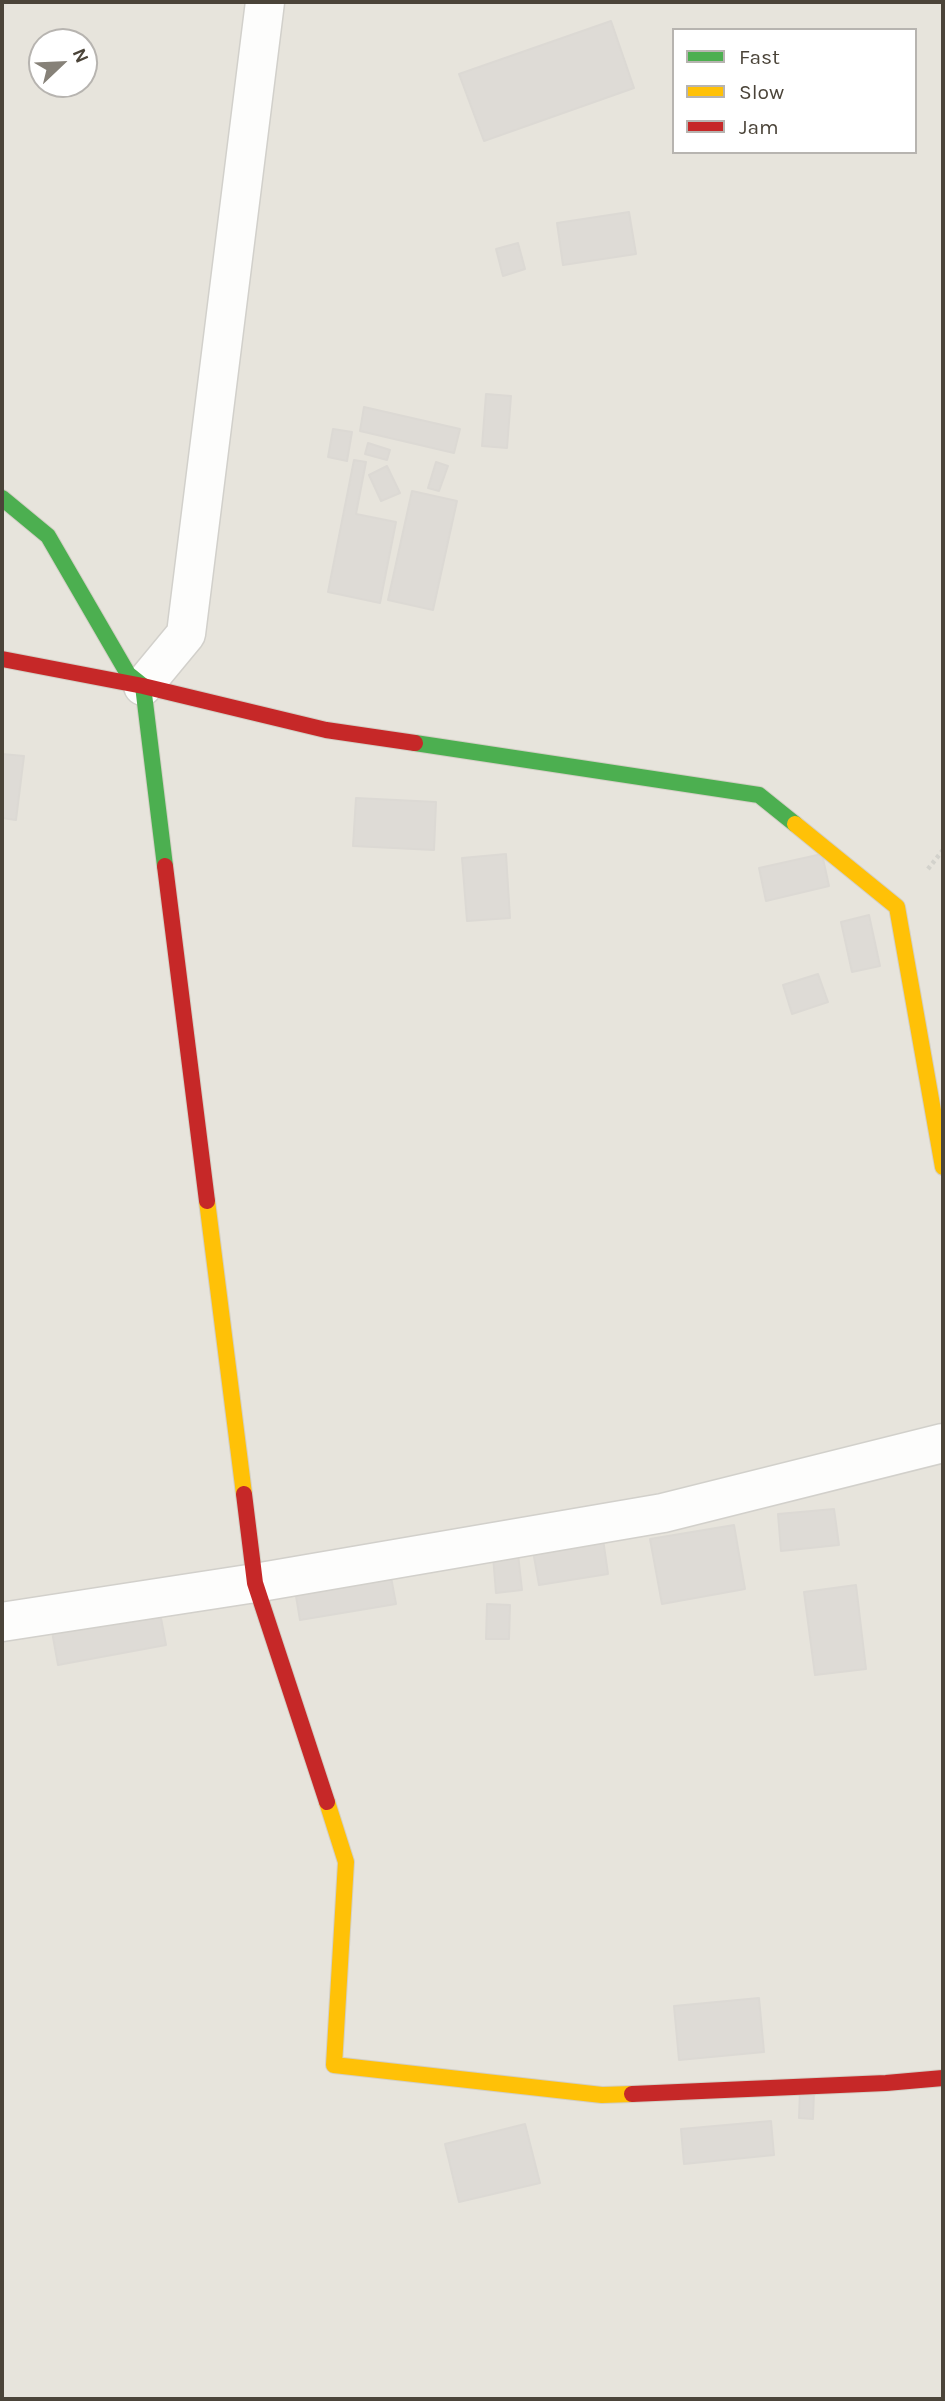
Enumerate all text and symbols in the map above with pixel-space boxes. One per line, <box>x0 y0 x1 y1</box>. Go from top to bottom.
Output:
north arrow <box>28 28 98 98</box>
legend <box>672 28 917 154</box>
text: N <box>68 45 93 66</box>
text: Fast <box>739 45 780 69</box>
text: Slow <box>739 80 784 104</box>
text: Jam <box>739 115 779 139</box>

